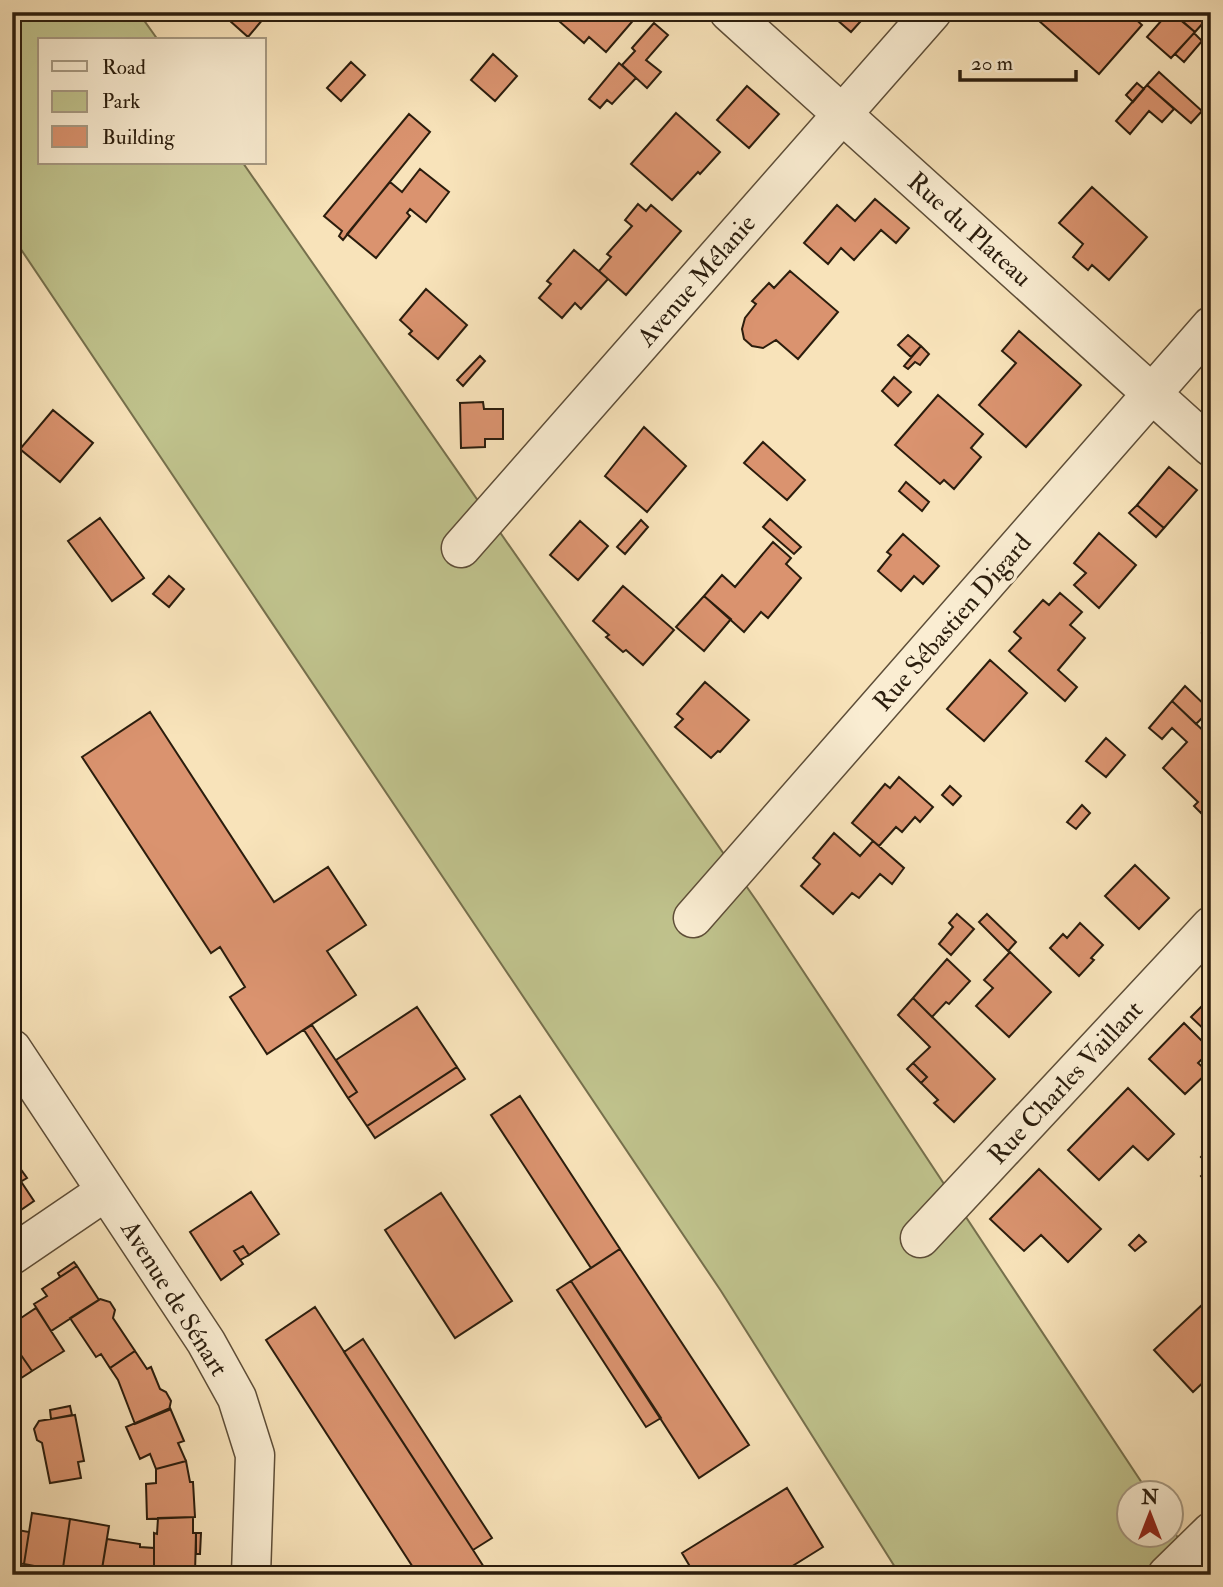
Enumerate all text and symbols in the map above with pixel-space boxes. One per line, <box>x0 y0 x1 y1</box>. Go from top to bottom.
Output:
legend <box>38 38 266 164</box>
scale bar <box>960 38 1076 82</box>
text: 20 m <box>971 50 1013 77</box>
text: Road <box>102 54 147 81</box>
text: Park <box>102 88 140 115</box>
text: Building <box>102 124 175 151</box>
street label: Rue du Plateau <box>901 166 1038 294</box>
street label: Avenue Mélanie <box>630 208 763 354</box>
street label: Rue Sébastien Digard <box>867 527 1039 718</box>
street label: Rue Charles Vaillant <box>982 994 1150 1171</box>
street label: Avenue de Sénart <box>113 1214 235 1382</box>
north arrow <box>1114 1478 1184 1548</box>
text: N <box>1140 1486 1159 1510</box>

